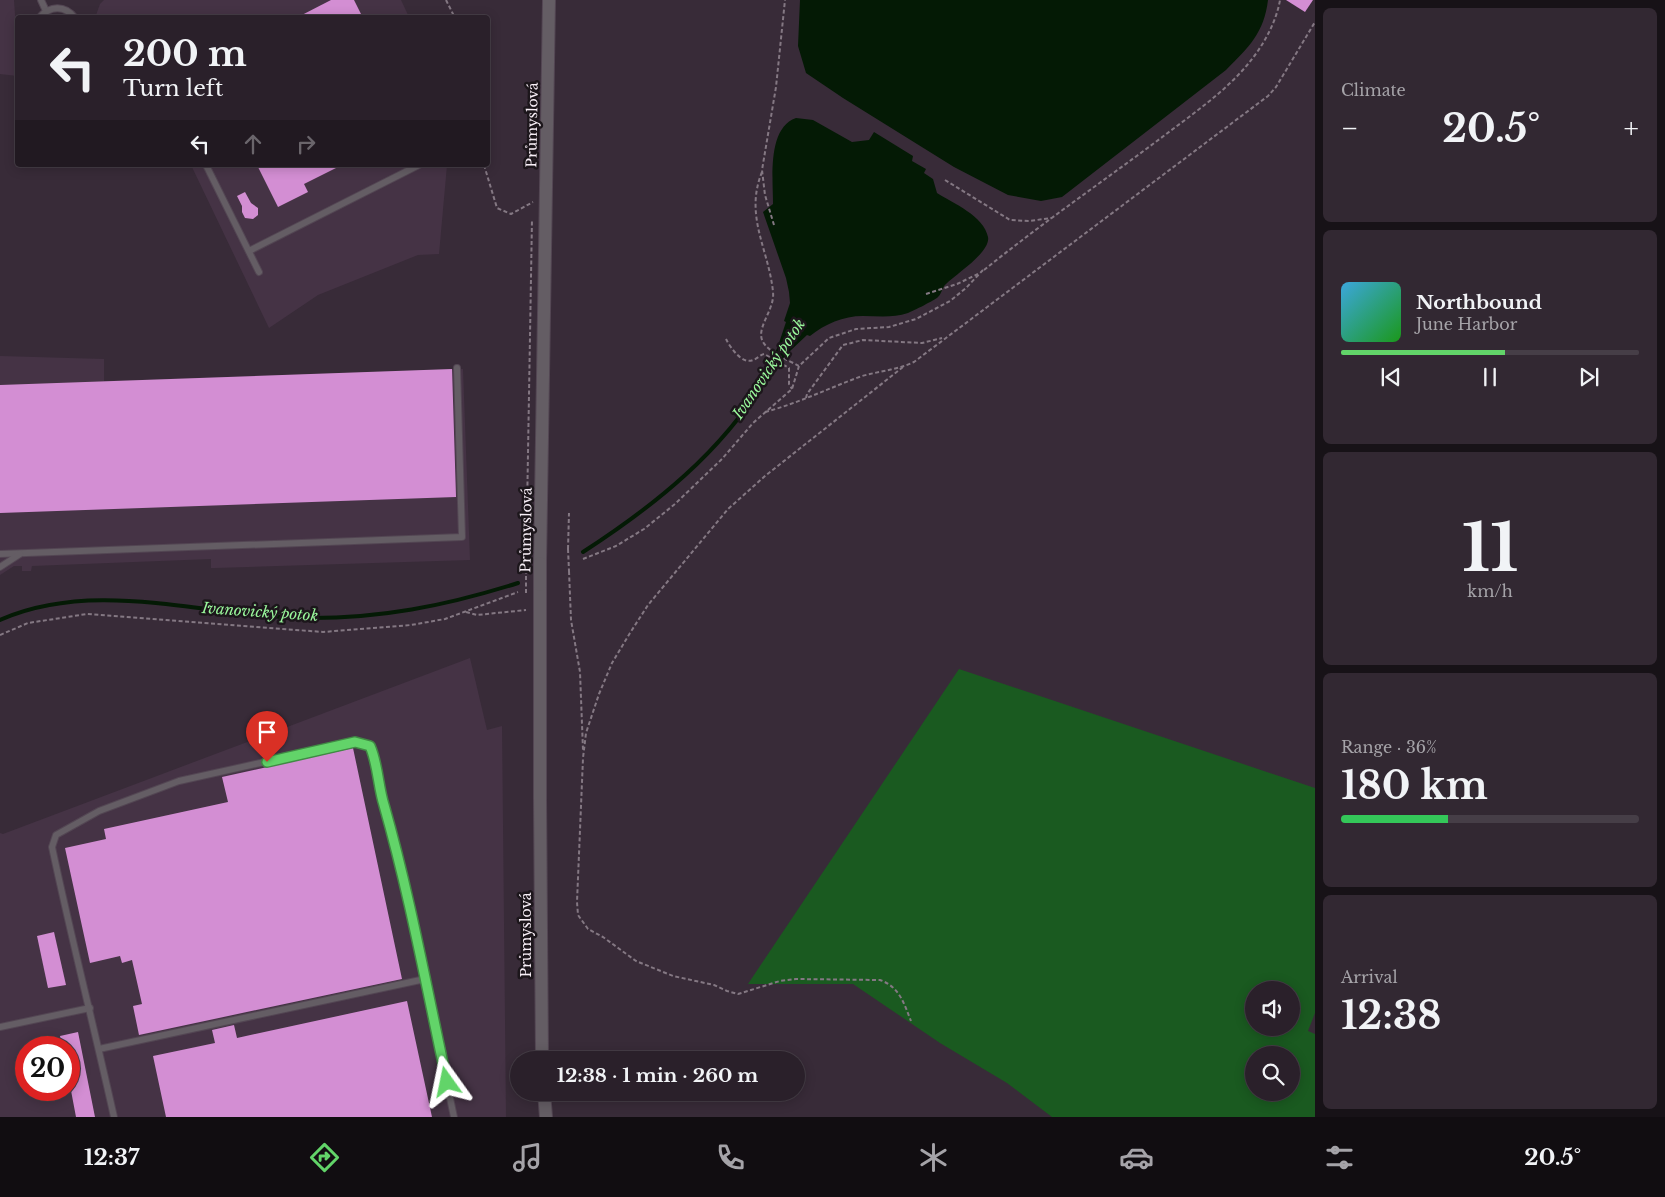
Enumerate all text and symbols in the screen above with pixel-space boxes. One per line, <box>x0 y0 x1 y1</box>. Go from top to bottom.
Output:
text: 200 m <box>123 32 247 75</box>
icon: left <box>40 35 105 100</box>
text: Turn left <box>123 75 223 102</box>
text: Climate <box>1341 80 1406 100</box>
street label: Průmyslová <box>522 82 542 168</box>
text: 20.5° <box>1442 105 1540 152</box>
text: − <box>1341 111 1359 146</box>
text: + <box>1624 111 1639 146</box>
icon: left <box>186 130 214 158</box>
icon: ahead <box>239 130 267 158</box>
icon: right <box>292 130 320 158</box>
text: Northbound <box>1416 291 1542 314</box>
text: June Harbor <box>1416 314 1517 334</box>
water label: Ivanovický potok <box>728 315 809 423</box>
icon: previous <box>1377 363 1405 391</box>
icon: pause <box>1476 363 1504 391</box>
icon: next <box>1575 363 1603 391</box>
street label: Průmyslová <box>516 487 536 573</box>
text: 11 <box>1462 508 1518 589</box>
text: km/h <box>1467 581 1513 601</box>
water label: Ivanovický potok <box>200 598 319 625</box>
pin <box>246 711 288 762</box>
icon: arrive <box>253 718 281 746</box>
text: Range · 36% <box>1341 737 1437 757</box>
text: 180 km <box>1341 762 1488 809</box>
street label: Průmyslová <box>517 892 535 978</box>
text: Arrival <box>1341 967 1398 987</box>
map controls <box>1245 981 1300 1101</box>
button: sound <box>1245 981 1300 1036</box>
text: 12:38 <box>1341 992 1441 1039</box>
speed limit sign: 20 <box>15 1036 80 1101</box>
button: search <box>1245 1046 1300 1101</box>
position arrow <box>420 1055 472 1107</box>
text: 12:38 · 1 min · 260 m <box>557 1064 758 1087</box>
icon: directions <box>307 1140 342 1175</box>
icon: music <box>510 1140 545 1175</box>
icon: phone <box>713 1140 748 1175</box>
icon: climate <box>916 1140 951 1175</box>
icon: car <box>1119 1140 1154 1175</box>
icon: filters <box>1322 1140 1357 1175</box>
text: 12:37 <box>84 1144 139 1171</box>
text: 20.5° <box>1524 1144 1581 1171</box>

